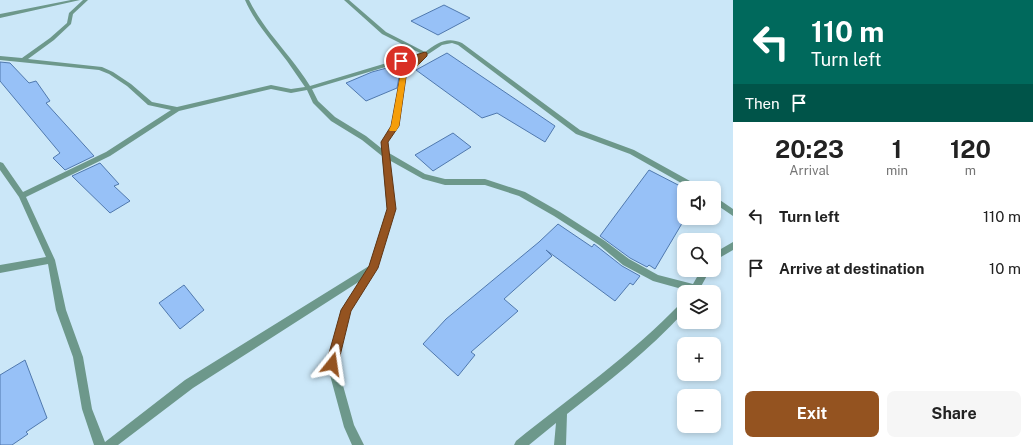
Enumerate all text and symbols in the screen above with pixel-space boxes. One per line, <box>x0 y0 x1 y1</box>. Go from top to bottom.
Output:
text: 110 m <box>811 15 884 48</box>
icon: left <box>745 16 797 68</box>
pin <box>384 44 418 78</box>
text: Turn left <box>811 49 881 70</box>
icon: arrive <box>390 50 412 72</box>
icon: arrive <box>788 92 810 114</box>
text: Then <box>745 95 780 112</box>
text: 20:23 <box>775 135 844 163</box>
text: 1 <box>892 135 902 163</box>
text: 120 <box>950 135 991 163</box>
text: Arrival <box>789 163 830 178</box>
text: min <box>886 163 908 178</box>
text: m <box>965 163 976 178</box>
map controls <box>677 181 721 433</box>
button: sound <box>677 181 721 225</box>
icon: left <box>745 205 767 227</box>
text: Turn left <box>779 208 840 225</box>
text: 110 m <box>983 208 1021 225</box>
button: search <box>677 233 721 277</box>
icon: arrive <box>745 257 767 279</box>
text: Arrive at destination <box>779 260 924 277</box>
text: 10 m <box>989 260 1021 277</box>
button: layers <box>677 285 721 329</box>
button: + <box>677 337 721 381</box>
position arrow <box>311 343 353 385</box>
button: − <box>677 389 721 433</box>
button: Exit <box>745 391 879 437</box>
button: Share <box>887 391 1021 437</box>

